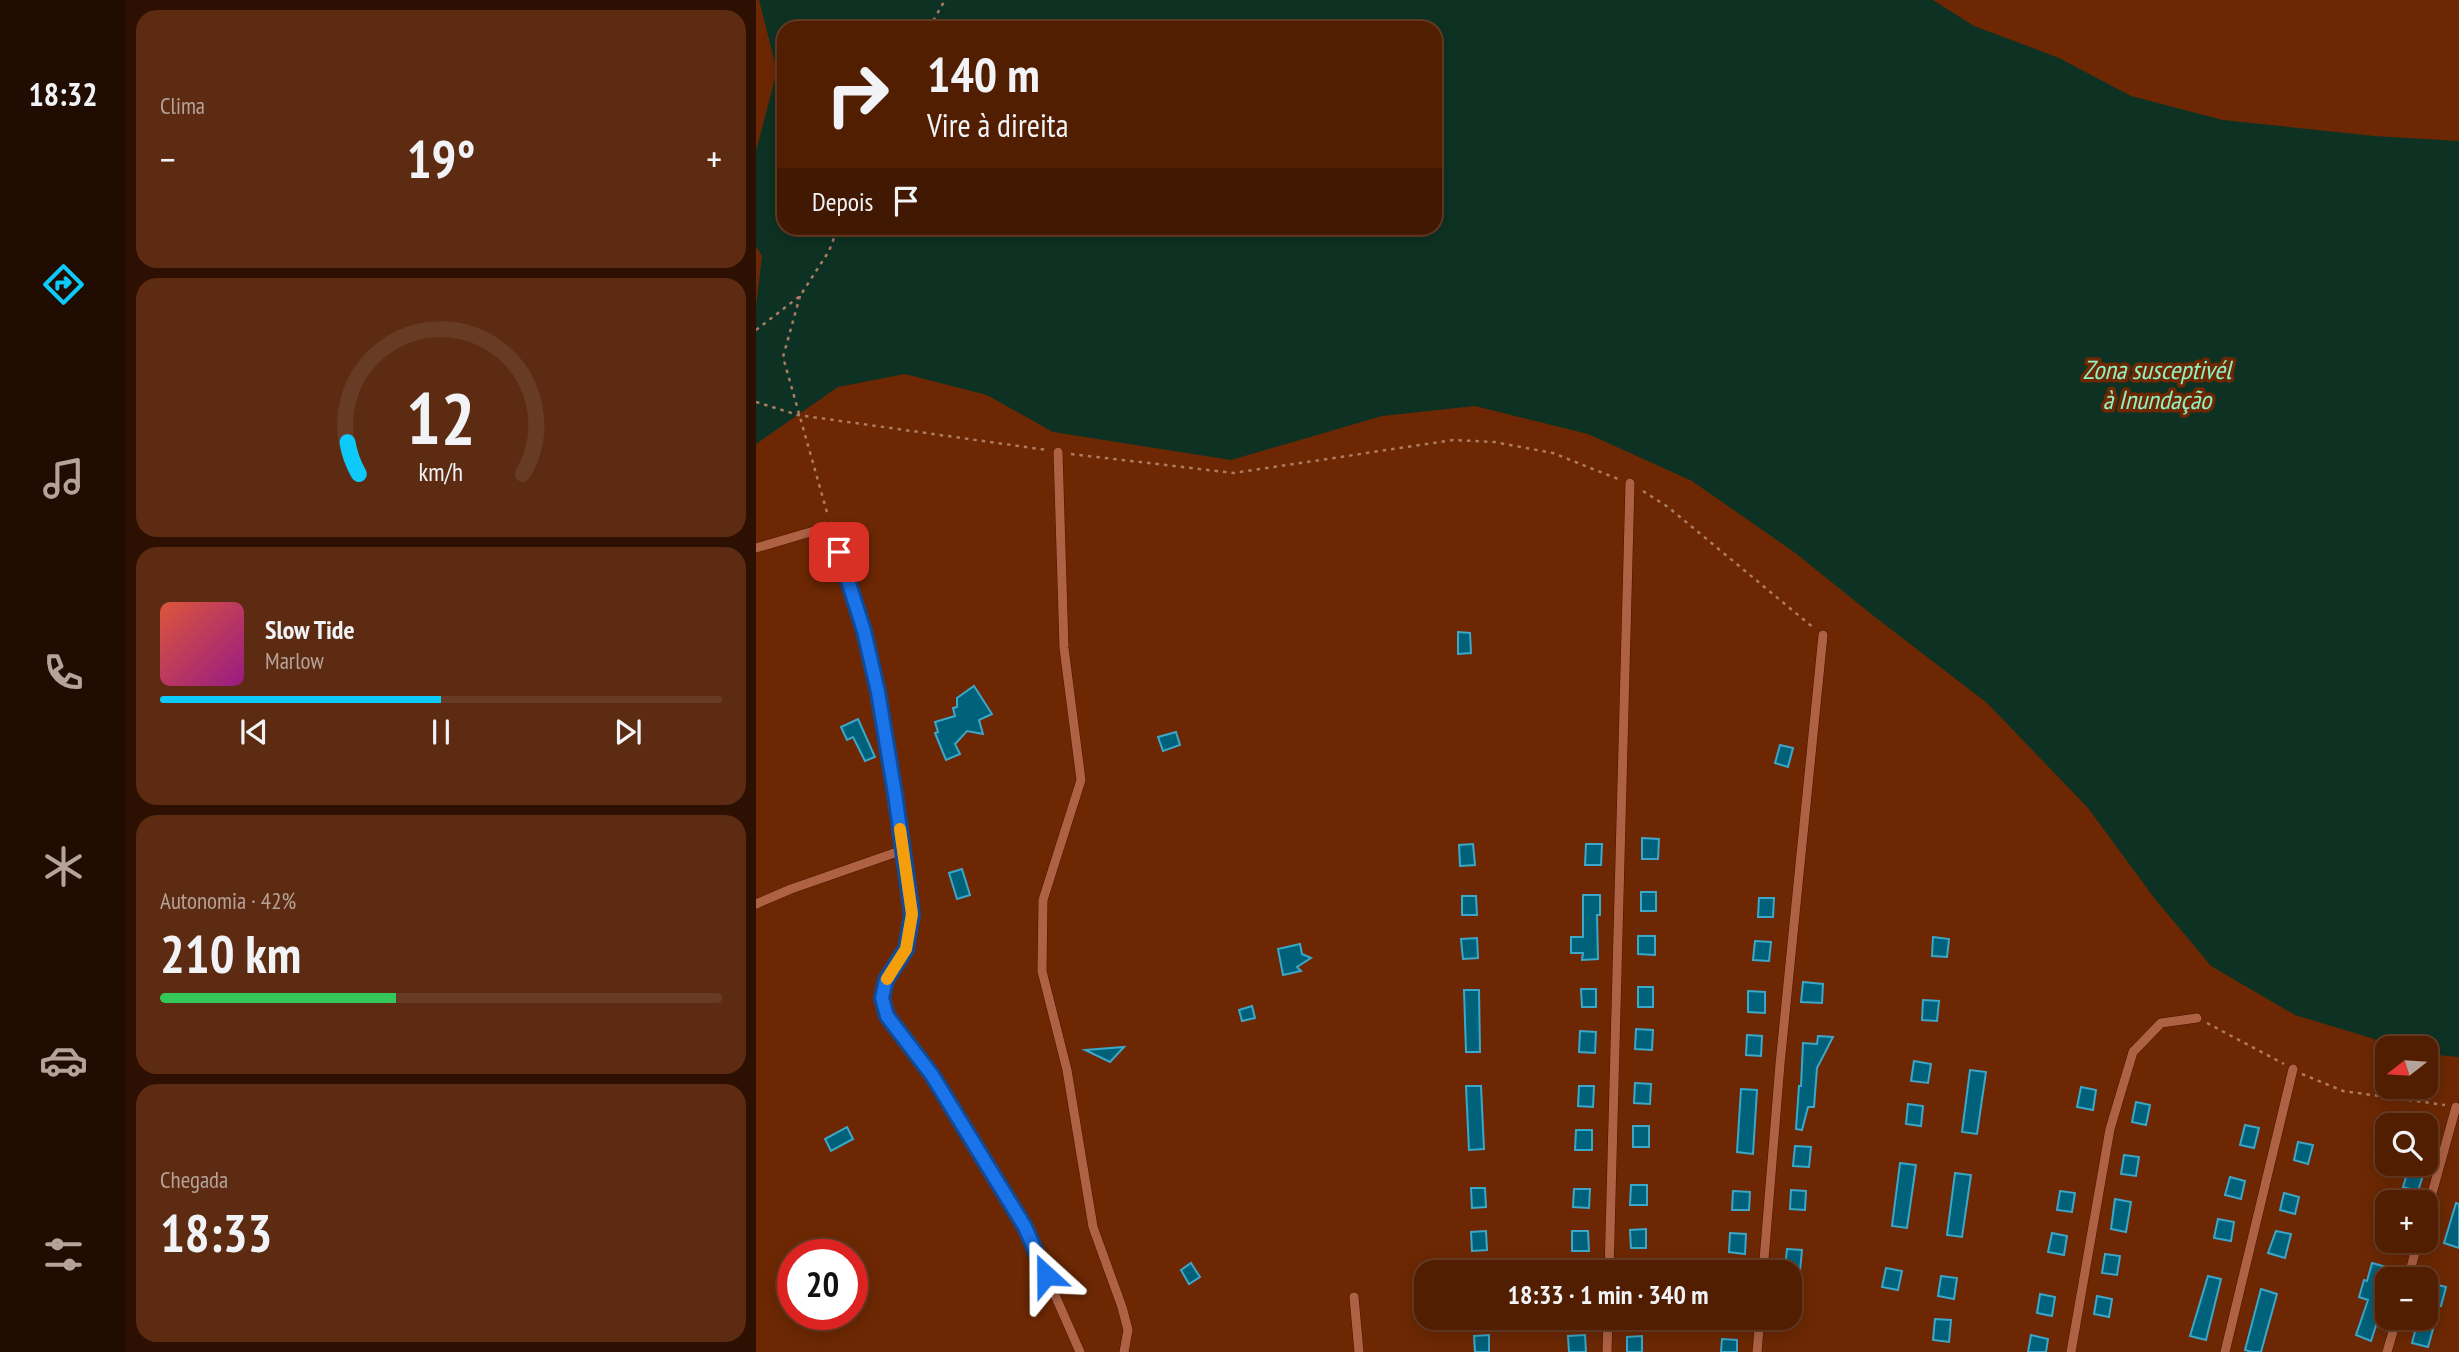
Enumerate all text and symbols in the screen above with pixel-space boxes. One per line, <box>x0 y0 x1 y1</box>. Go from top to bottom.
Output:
text: 140 m <box>927 42 1040 106</box>
icon: right <box>812 49 903 140</box>
text: 18:32 <box>28 73 98 115</box>
text: Clima <box>160 91 205 120</box>
text: Vire à direita <box>927 104 1068 146</box>
text: 19° <box>407 125 475 192</box>
text: − <box>160 134 176 183</box>
text: + <box>706 134 722 183</box>
icon: arrive <box>887 182 925 220</box>
text: Depois <box>812 185 873 218</box>
icon: directions <box>39 260 88 309</box>
water label: Zona susceptivél à Inundação <box>2083 353 2234 416</box>
text: 12 <box>406 370 476 464</box>
icon: music <box>39 454 88 503</box>
text: km/h <box>419 455 463 487</box>
pin <box>809 522 869 582</box>
icon: arrive <box>820 533 858 571</box>
text: Slow Tide <box>265 613 355 646</box>
text: Marlow <box>265 646 324 675</box>
icon: phone <box>39 648 88 697</box>
icon: previous <box>235 713 273 751</box>
icon: pause <box>422 713 460 751</box>
icon: next <box>609 713 647 751</box>
icon: climate <box>39 842 88 891</box>
text: Autonomia · 42% <box>160 886 296 915</box>
text: 210 km <box>160 920 301 987</box>
icon: car <box>39 1036 88 1085</box>
north arrow <box>2375 1036 2438 1099</box>
map controls <box>2375 1036 2438 1330</box>
button: search <box>2375 1113 2438 1176</box>
text: Chegada <box>160 1165 228 1194</box>
button: + <box>2375 1190 2438 1253</box>
text: 18:33 <box>160 1199 272 1266</box>
icon: filters <box>39 1230 88 1279</box>
position arrow <box>1009 1238 1083 1312</box>
speed limit sign: 20 <box>777 1239 868 1330</box>
button: − <box>2375 1267 2438 1330</box>
text: 18:33 · 1 min · 340 m <box>1508 1278 1708 1311</box>

